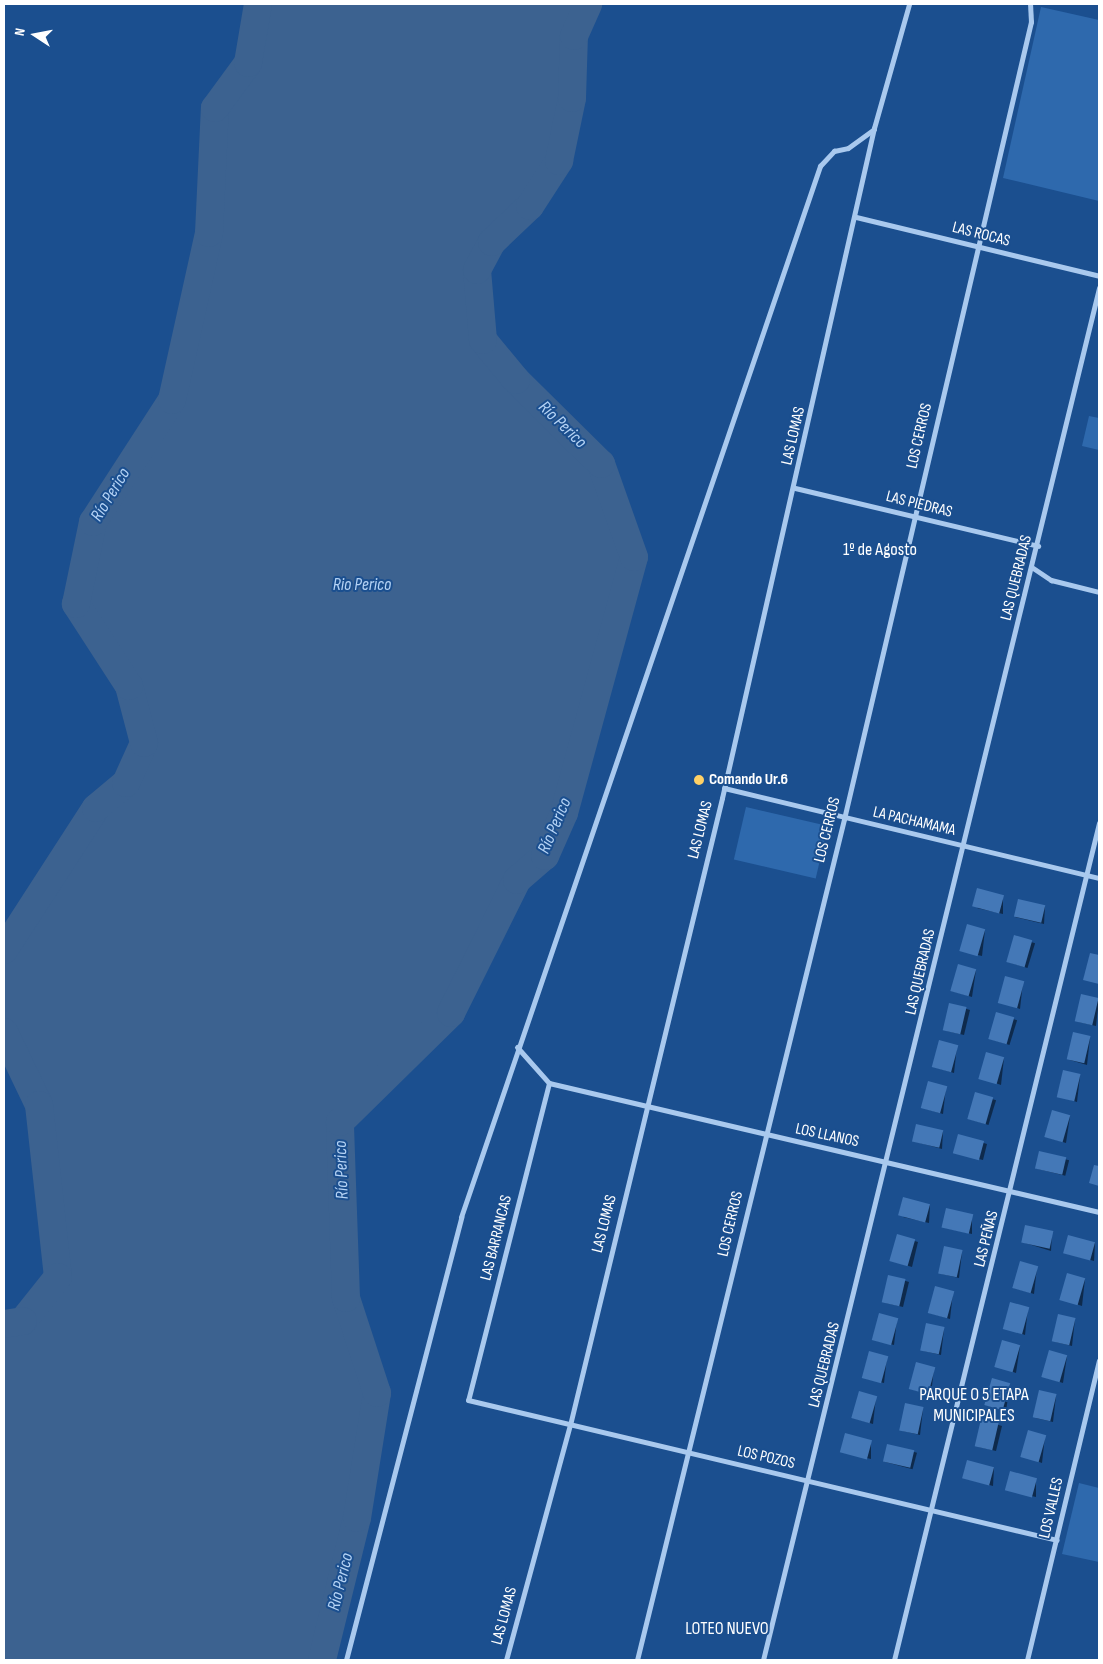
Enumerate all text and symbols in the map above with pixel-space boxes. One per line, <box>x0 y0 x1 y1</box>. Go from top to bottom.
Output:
north arrow <box>10 10 60 60</box>
text: N <box>11 27 29 37</box>
street label: LAS ROCAS <box>950 219 1012 251</box>
water label: Río Perico <box>533 397 591 453</box>
street label: LOS CERROS <box>903 401 937 471</box>
street label: LAS LOMAS <box>778 405 810 467</box>
water label: Río Perico <box>87 464 135 526</box>
street label: LAS PIEDRAS <box>884 487 954 523</box>
street label: LAS QUEBRADAS <box>997 533 1037 623</box>
district label: 1º de Agosto <box>843 539 917 561</box>
water label: Rio Perico <box>333 574 391 596</box>
place label: Comando Ur.6 <box>709 770 788 790</box>
marker: Comando Ur.6 <box>693 774 705 786</box>
water label: Río Perico <box>534 795 576 857</box>
street label: LOS CERROS <box>811 795 845 865</box>
street label: LAS LOMAS <box>685 799 717 861</box>
street label: LA PACHAMAMA <box>871 803 957 841</box>
street label: LAS QUEBRADAS <box>902 927 940 1017</box>
street label: LOS LLANOS <box>793 1120 861 1152</box>
water label: Río Perico <box>330 1140 354 1200</box>
street label: LOS CERROS <box>714 1189 748 1259</box>
street label: LAS BARRANCAS <box>477 1193 517 1283</box>
street label: LAS LOMAS <box>589 1193 621 1255</box>
street label: LAS PEÑAS <box>971 1209 1003 1269</box>
street label: LAS QUEBRADAS <box>805 1320 845 1410</box>
district label: PARQUE O 5 ETAPA MUNICIPALES <box>909 1385 1039 1428</box>
street label: LOS POZOS <box>735 1442 797 1474</box>
street label: LOS VALLES <box>1036 1476 1068 1540</box>
water label: Río Perico <box>323 1551 359 1613</box>
street label: LAS LOMAS <box>488 1585 522 1647</box>
district label: LOTEO NUEVO <box>678 1618 776 1640</box>

